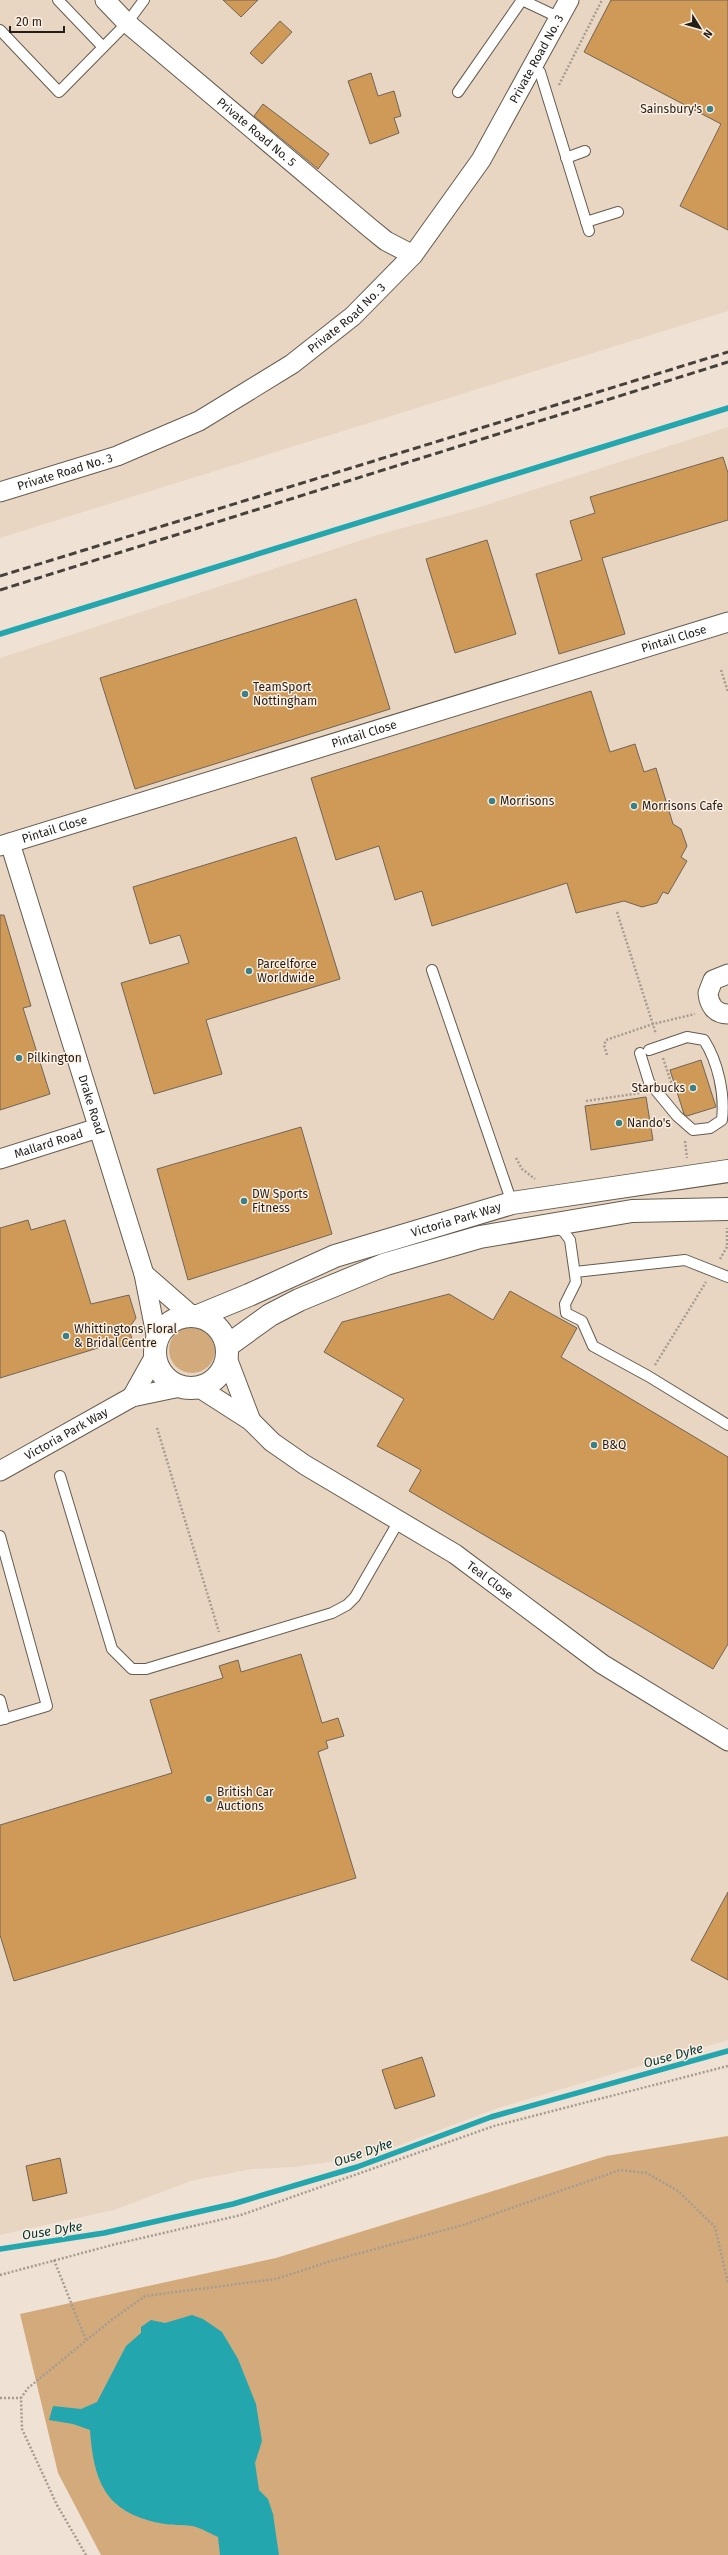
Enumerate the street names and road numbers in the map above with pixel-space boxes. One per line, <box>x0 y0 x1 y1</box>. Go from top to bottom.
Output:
street label: Private Road No. 3 <box>507 12 567 106</box>
street label: Private Road No. 5 <box>214 95 299 169</box>
street label: Private Road No. 3 <box>305 280 388 356</box>
street label: Private Road No. 3 <box>16 451 114 493</box>
street label: Pintail Close <box>639 622 708 655</box>
street label: Pintail Close <box>330 717 398 751</box>
street label: Pintail Close <box>20 813 89 846</box>
street label: Drake Road <box>75 1073 107 1136</box>
street label: Mallard Road <box>12 1126 85 1161</box>
street label: Victoria Park Way <box>409 1200 503 1240</box>
street label: Victoria Park Way <box>22 1405 111 1463</box>
street label: Teal Close <box>464 1558 516 1602</box>

